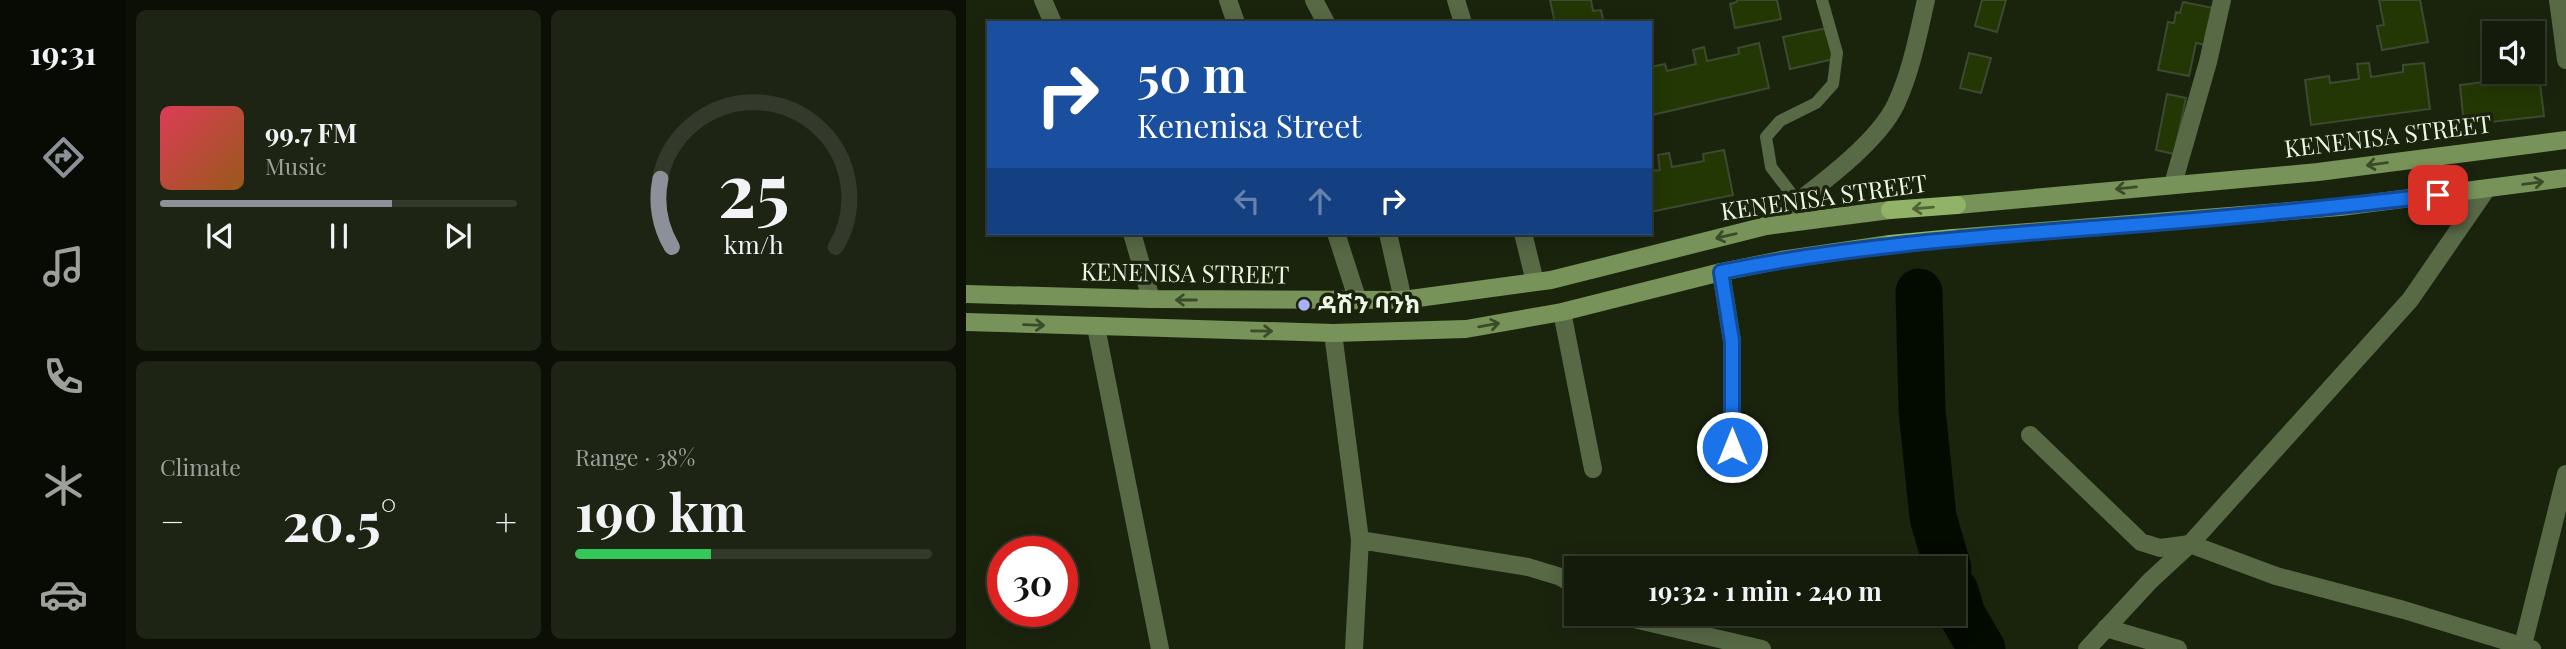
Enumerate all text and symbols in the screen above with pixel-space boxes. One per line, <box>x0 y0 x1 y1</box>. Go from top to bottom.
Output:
map controls <box>2482 21 2545 84</box>
button: sound <box>2482 21 2545 84</box>
text: 19:31 <box>29 30 97 73</box>
text: 50 m <box>1137 40 1247 105</box>
icon: right <box>1022 49 1113 140</box>
text: Kenenisa Street <box>1137 103 1362 146</box>
street label: KENENISA STREET <box>2282 106 2493 164</box>
text: 99.7 FM <box>265 115 357 150</box>
icon: directions <box>39 133 88 182</box>
text: 25 <box>718 138 789 235</box>
text: Music <box>265 150 326 181</box>
one-way arrow <box>2366 158 2389 171</box>
pin <box>2408 165 2468 225</box>
street label: KENENISA STREET <box>1718 166 1929 226</box>
icon: arrive <box>2419 176 2457 214</box>
one-way arrow <box>2522 176 2544 189</box>
icon: left <box>1228 182 1266 220</box>
icon: ahead <box>1301 182 1339 220</box>
icon: right <box>1374 182 1412 220</box>
one-way arrow <box>2115 182 2138 195</box>
one-way arrow <box>1912 201 1935 214</box>
icon: previous <box>201 217 239 255</box>
icon: pause <box>320 217 358 255</box>
icon: next <box>439 217 477 255</box>
text: km/h <box>724 227 784 260</box>
one-way arrow <box>1715 230 1737 243</box>
icon: music <box>39 242 88 291</box>
street label: KENENISA STREET <box>1081 254 1290 290</box>
place label: ዳሽን ባንክ <box>1318 287 1420 319</box>
one-way arrow <box>1175 293 1198 307</box>
marker: ዳሽን ባንክ <box>1296 297 1312 313</box>
one-way arrow <box>1477 318 1500 331</box>
one-way arrow <box>1022 319 1045 332</box>
one-way arrow <box>1250 325 1273 338</box>
icon: phone <box>39 352 88 401</box>
position arrow <box>1695 410 1769 484</box>
text: Range · 38% <box>575 441 695 472</box>
text: Climate <box>160 451 241 482</box>
icon: climate <box>39 461 88 510</box>
text: 190 km <box>575 476 746 545</box>
text: 20.5° <box>283 486 397 555</box>
text: − <box>160 495 185 546</box>
text: + <box>495 495 517 546</box>
speed limit sign: 30 <box>987 536 1078 627</box>
icon: car <box>39 570 88 619</box>
text: 19:32 · 1 min · 240 m <box>1648 573 1882 608</box>

